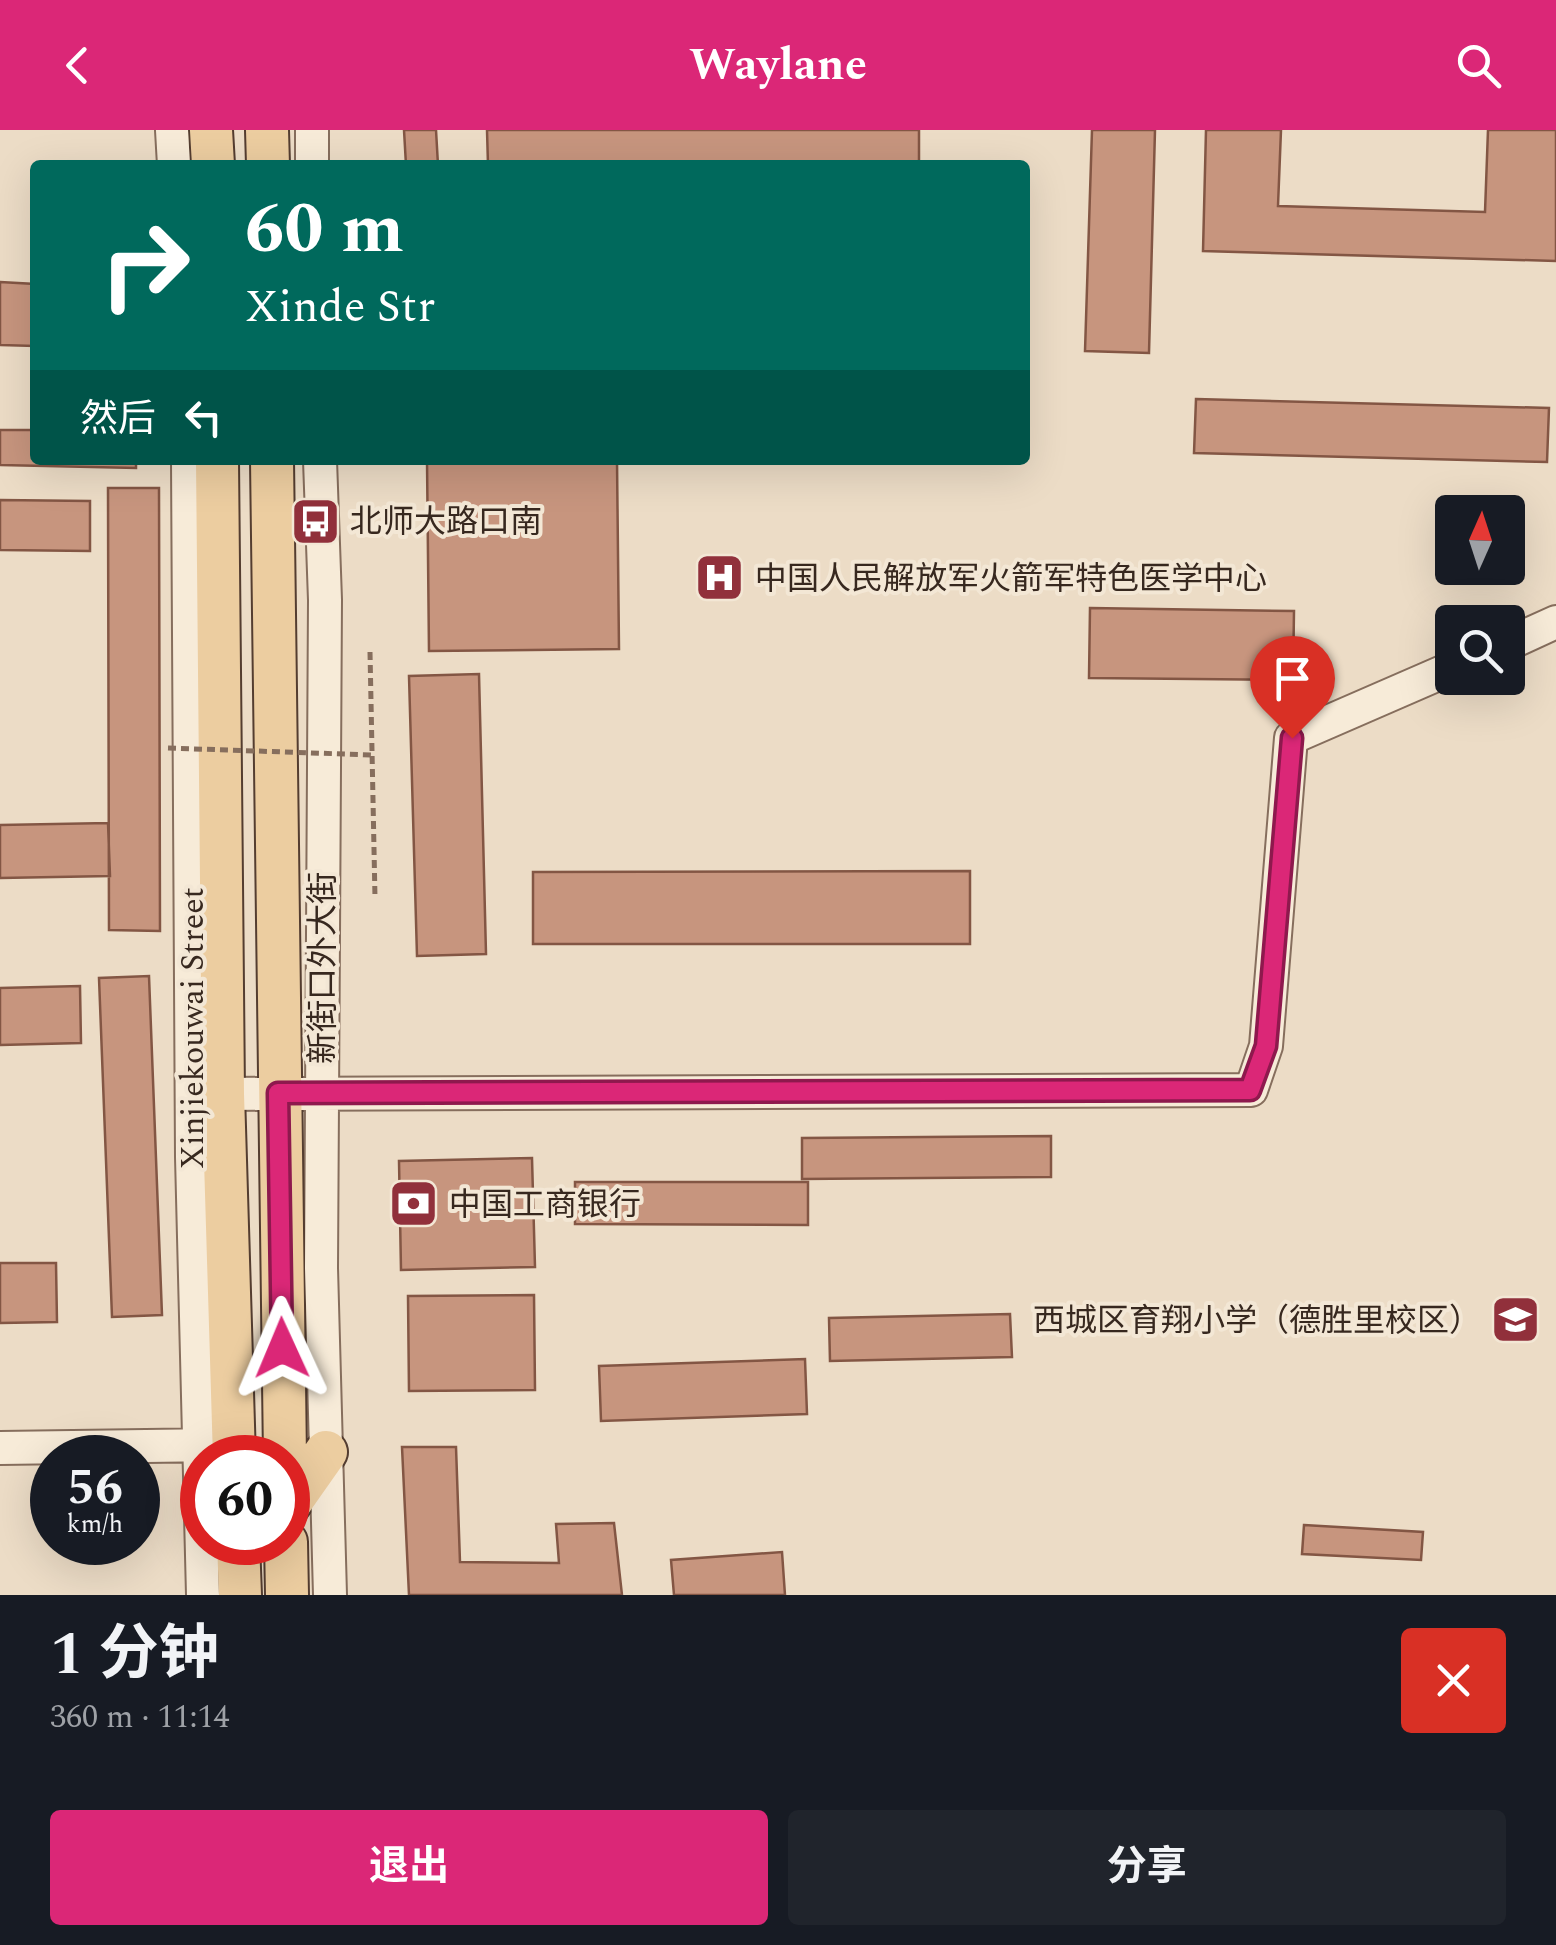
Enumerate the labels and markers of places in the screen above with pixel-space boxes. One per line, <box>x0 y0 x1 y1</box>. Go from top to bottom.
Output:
bus stop icon: 北师大路口南 <box>289 495 341 547</box>
place label: 北师大路口南 <box>350 498 542 547</box>
hospital icon: 中国人民解放军火箭军特色医学中心 <box>694 552 746 604</box>
place label: 中国人民解放军火箭军特色医学中心 <box>755 555 1267 604</box>
pin <box>1250 636 1335 739</box>
bank icon: 中国工商银行 <box>388 1178 440 1230</box>
place label: 中国工商银行 <box>449 1181 641 1230</box>
school or university icon: 西城区育翔小学（德胜里校区） <box>1490 1294 1542 1346</box>
place label: 西城区育翔小学（德胜里校区） <box>1033 1297 1481 1346</box>

